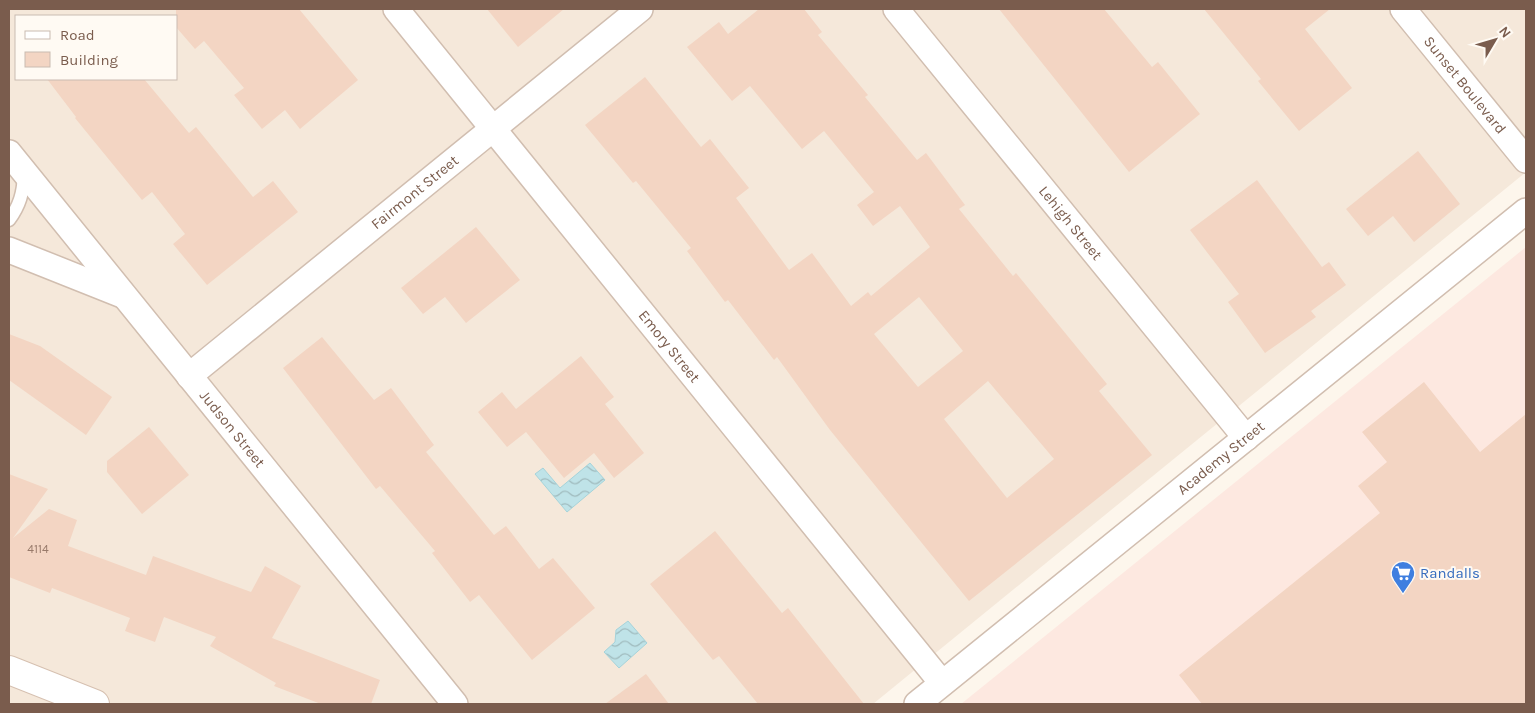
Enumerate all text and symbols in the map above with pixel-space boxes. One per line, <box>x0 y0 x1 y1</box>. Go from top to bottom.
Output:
legend <box>15 15 178 80</box>
north arrow <box>1470 15 1520 65</box>
text: N <box>1495 23 1515 41</box>
text: Road <box>60 26 95 44</box>
street label: Sunset Boulevard <box>1420 33 1510 137</box>
text: Building <box>60 51 118 69</box>
street label: Fairmont Street <box>367 151 462 233</box>
street label: Lehigh Street <box>1035 182 1106 264</box>
street label: Emory Street <box>635 306 704 386</box>
street label: Judson Street <box>196 387 269 471</box>
street label: Academy Street <box>1174 417 1268 499</box>
house number: 4114 <box>27 542 49 556</box>
supermarket icon: Randalls <box>1390 560 1416 594</box>
place label: Randalls <box>1420 564 1480 582</box>

